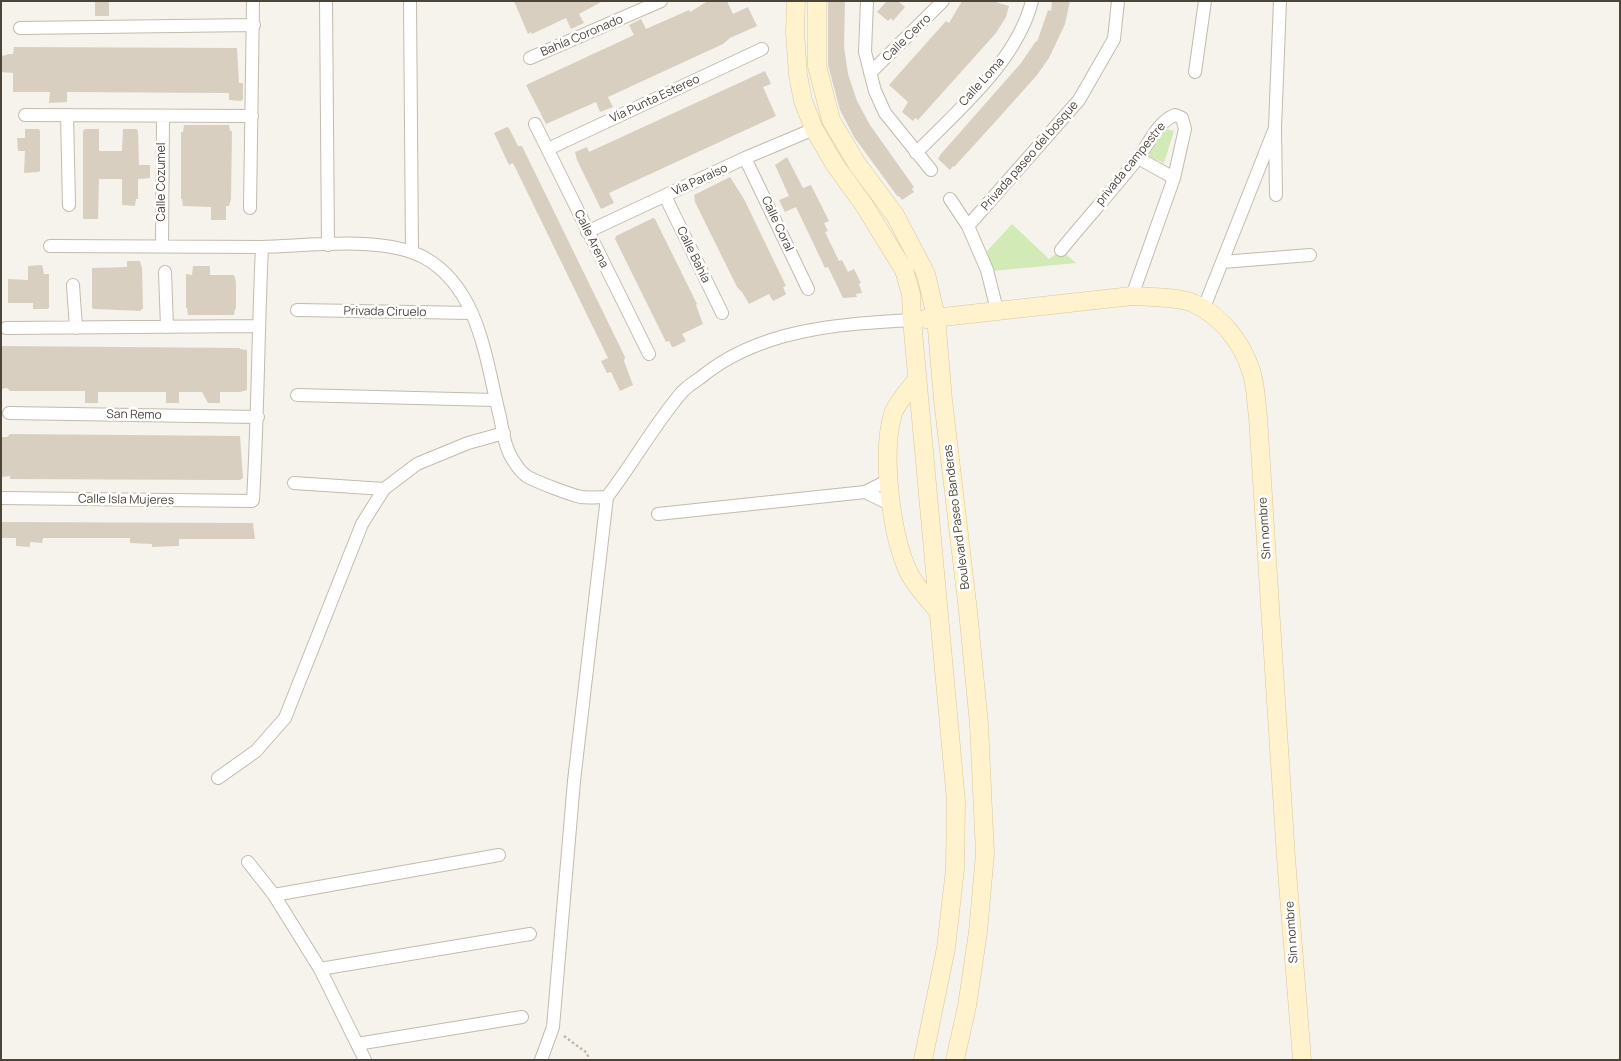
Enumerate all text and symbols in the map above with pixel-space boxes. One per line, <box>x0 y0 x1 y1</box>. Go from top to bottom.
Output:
street label: Calle Cerro <box>880 11 934 65</box>
street label: Bahía Coronado <box>539 12 625 60</box>
street label: Calle Loma <box>956 55 1008 109</box>
street label: Vía Punta Estereo <box>608 72 702 126</box>
street label: Privada paseo del bosque <box>978 98 1082 214</box>
street label: privada campestre <box>1093 120 1169 208</box>
street label: Calle Cozumel <box>155 142 169 222</box>
street label: Vía Paraiso <box>670 161 730 199</box>
street label: Calle Coral <box>758 194 796 254</box>
street label: Calle Arena <box>571 208 611 270</box>
street label: Calle Bahía <box>673 224 713 286</box>
street label: Privada Ciruelo <box>344 304 426 320</box>
street label: San Remo <box>106 407 162 423</box>
street label: Boulevard Paseo Banderas <box>941 444 973 590</box>
street label: Calle Isla Mujeres <box>78 492 174 508</box>
street label: Sin nombre <box>1256 496 1274 560</box>
street label: Sin nombre <box>1283 900 1301 964</box>

